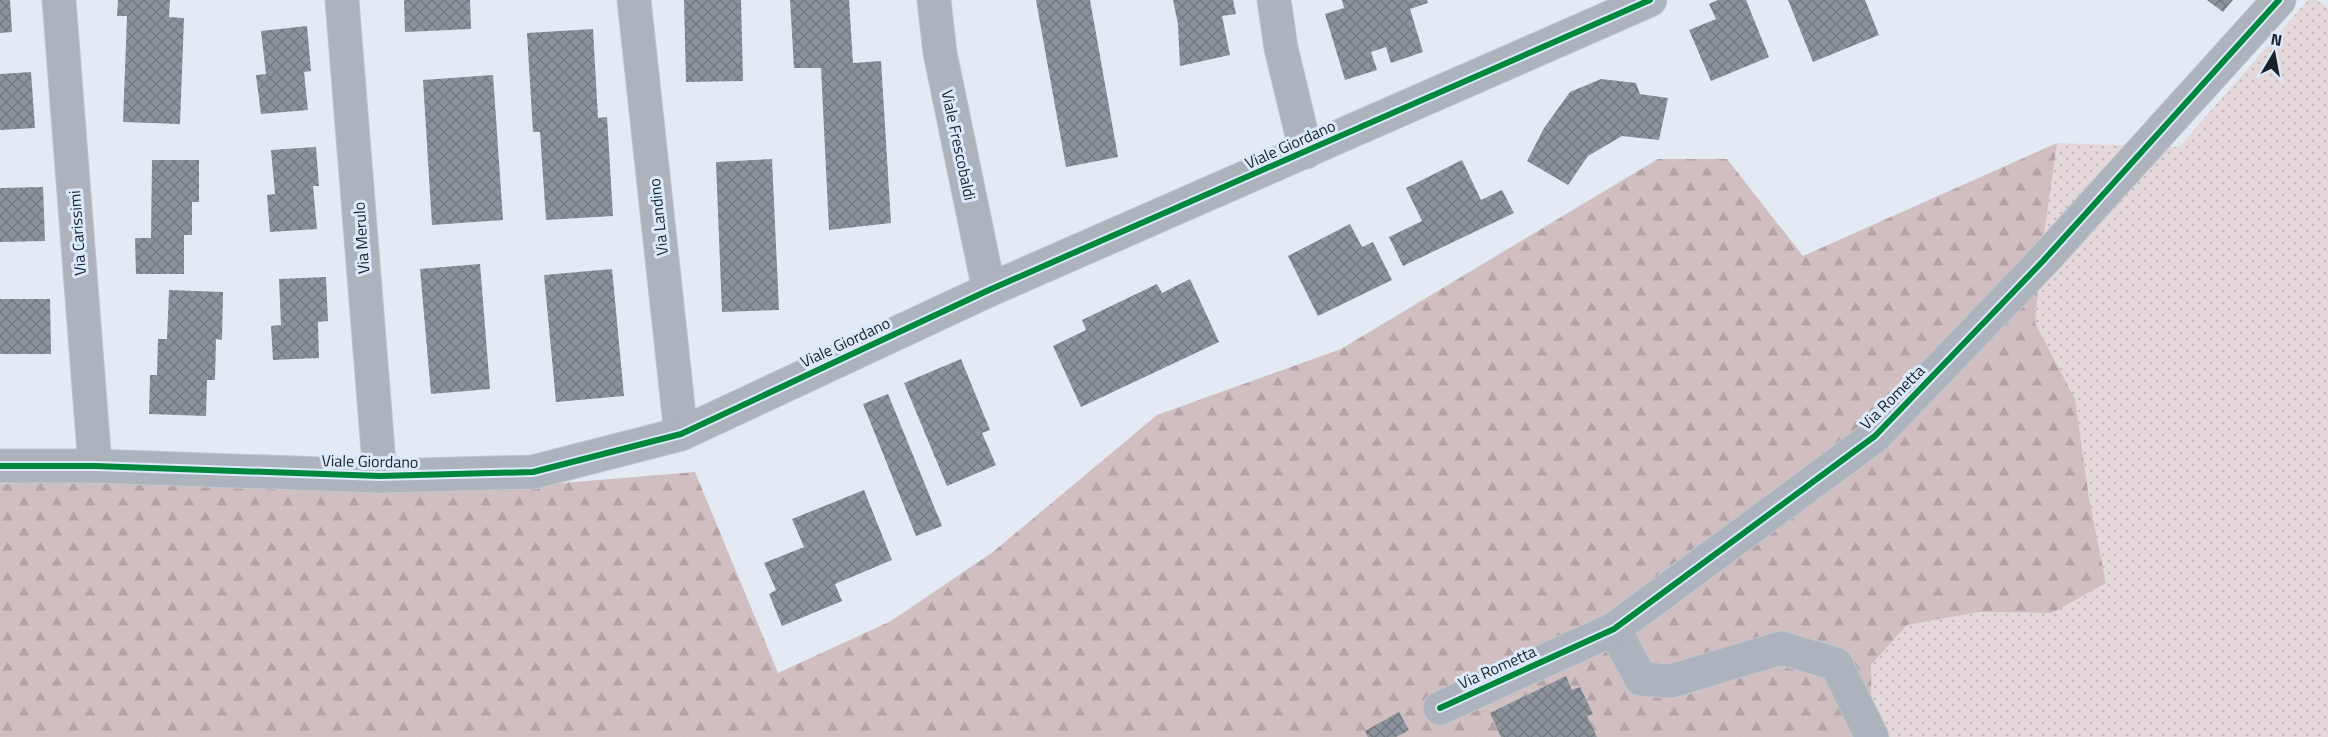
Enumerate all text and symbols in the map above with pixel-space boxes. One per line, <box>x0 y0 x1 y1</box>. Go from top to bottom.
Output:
north arrow <box>2244 24 2304 84</box>
text: N <box>2269 26 2284 52</box>
street label: Viale Frescobaldi <box>936 87 982 203</box>
street label: Viale Giordano <box>1241 113 1339 175</box>
street label: Via Landino <box>642 177 674 257</box>
street label: Via Carissimi <box>62 190 92 276</box>
street label: Via Merulo <box>347 201 375 275</box>
street label: Viale Giordano <box>796 311 894 373</box>
street label: Via Rometta <box>1854 359 1930 435</box>
street label: Viale Giordano <box>321 448 419 474</box>
street label: Via Rometta <box>1454 639 1540 695</box>

